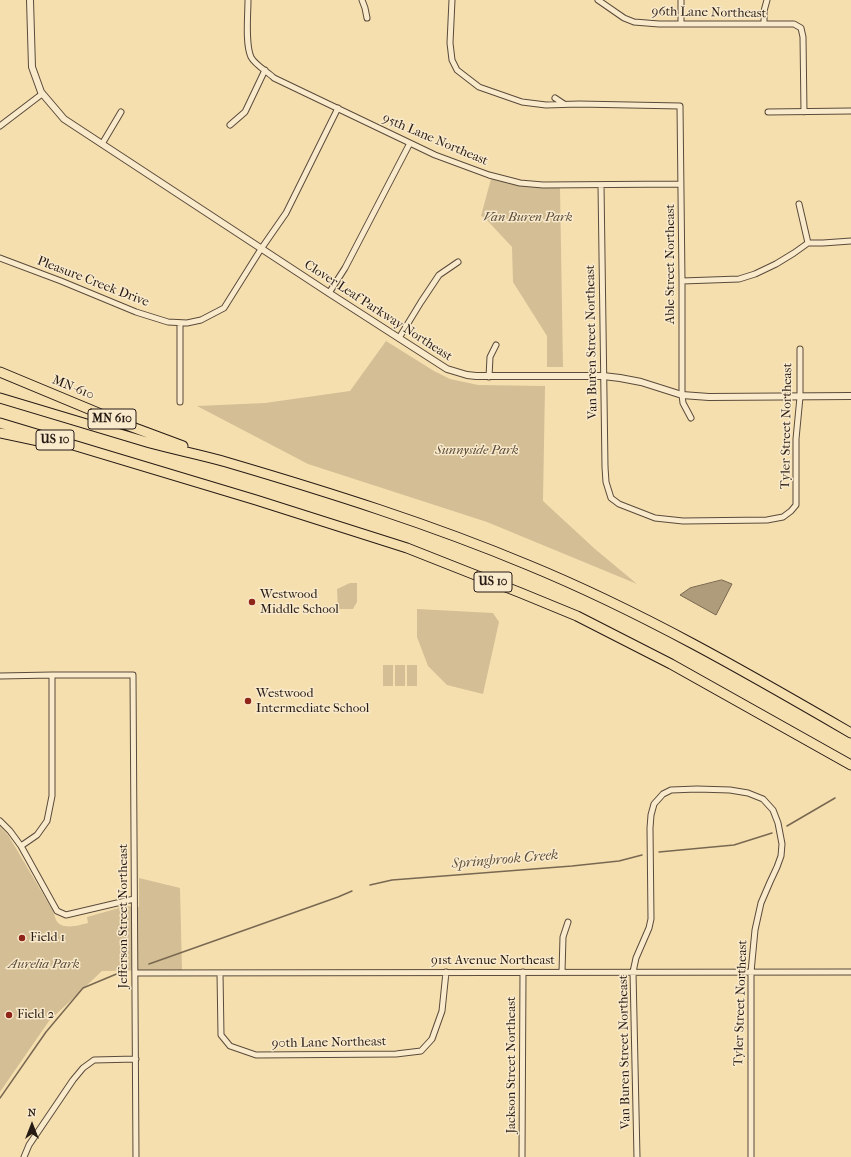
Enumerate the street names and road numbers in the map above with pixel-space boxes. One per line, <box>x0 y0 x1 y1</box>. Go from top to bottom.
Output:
street label: 96th Lane Northeast <box>652 4 766 22</box>
street label: 95th Lane Northeast <box>380 111 490 169</box>
street label: Able Street Northeast <box>663 204 679 324</box>
street label: Pleasure Creek Drive <box>35 253 151 311</box>
street label: Clover Leaf Parkway Northeast <box>301 257 455 365</box>
street label: Van Buren Street Northeast <box>583 265 601 419</box>
street label: Tyler Street Northeast <box>778 363 796 489</box>
street label: MN-610 <box>50 373 96 403</box>
road number: MN 610 <box>88 409 136 429</box>
road number: US 10 <box>36 430 74 450</box>
road number: US 10 <box>474 572 512 592</box>
street label: Jefferson Street Northeast <box>116 844 132 988</box>
street label: Tyler Street Northeast <box>731 940 751 1066</box>
street label: 91st Avenue Northeast <box>431 953 555 969</box>
street label: Van Buren Street Northeast <box>616 975 634 1129</box>
street label: Jackson Street Northeast <box>504 996 520 1134</box>
street label: 90th Lane Northeast <box>271 1034 387 1052</box>

